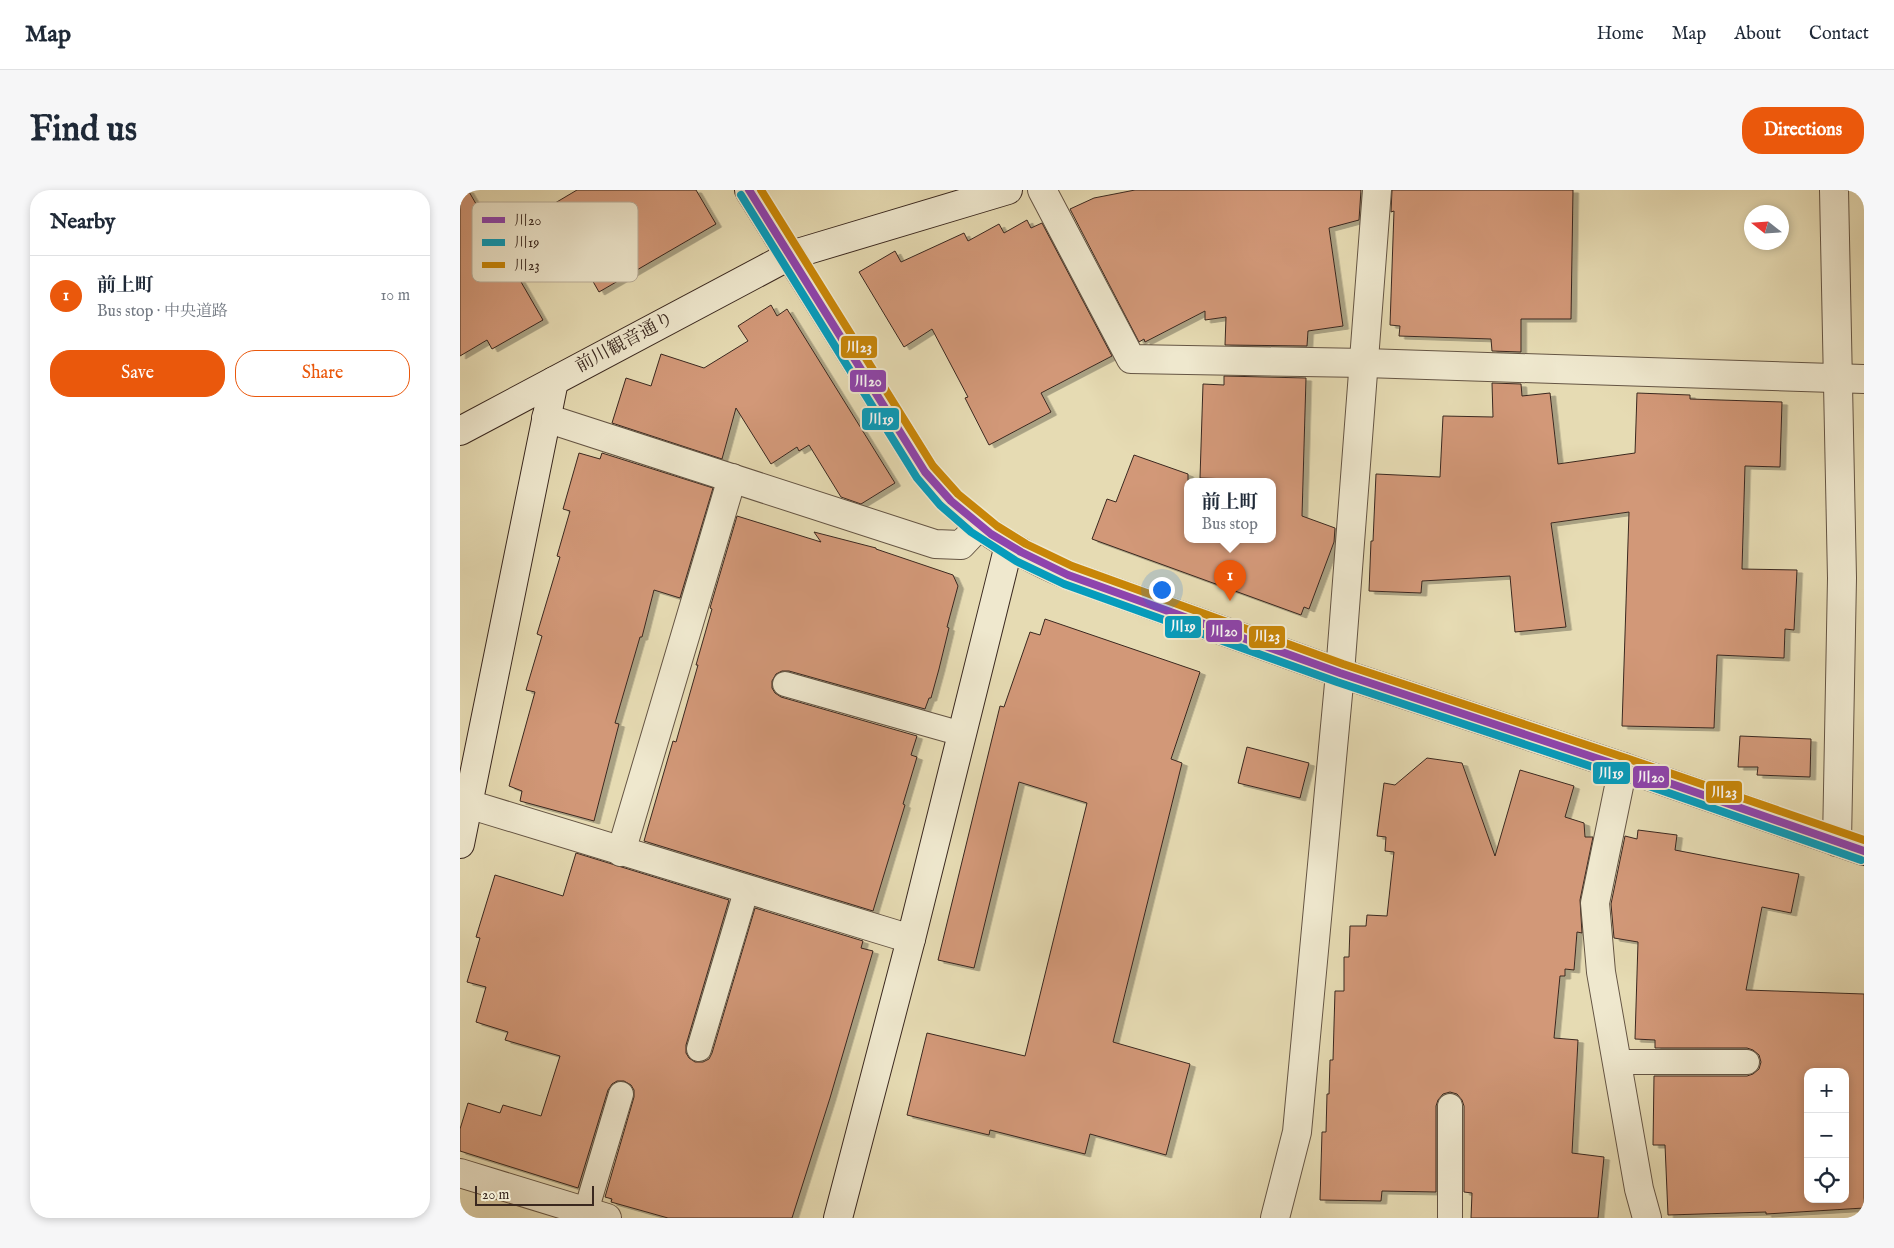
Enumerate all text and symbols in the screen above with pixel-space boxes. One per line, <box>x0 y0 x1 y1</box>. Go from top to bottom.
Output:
text: Map <box>25 19 71 50</box>
text: Home <box>1597 23 1644 46</box>
text: Map <box>1672 23 1706 46</box>
text: About <box>1734 23 1781 46</box>
text: Contact <box>1809 23 1869 46</box>
button: Directions <box>1742 107 1864 154</box>
text: Find us <box>30 108 137 153</box>
legend <box>472 202 638 282</box>
north arrow <box>1744 205 1789 250</box>
text: Nearby <box>50 209 115 236</box>
text: 川20 <box>514 212 542 230</box>
text: 川19 <box>514 234 539 252</box>
text: 川23 <box>514 257 540 275</box>
text: 前上町 <box>97 274 154 298</box>
text: 1 <box>63 286 69 306</box>
text: 10 m <box>380 286 410 306</box>
text: Bus stop · 中央道路 <box>97 302 228 322</box>
street label: 前川観音通り <box>572 307 678 379</box>
line badge: 川23 <box>840 335 878 359</box>
text: 川23 <box>846 339 872 357</box>
button: Save <box>50 350 225 397</box>
button: Share <box>235 350 410 397</box>
line badge: 川20 <box>849 369 887 393</box>
text: 川20 <box>854 373 882 391</box>
line badge: 川19 <box>861 407 900 431</box>
text: 川19 <box>868 411 894 429</box>
popup <box>1184 478 1276 543</box>
text: 前上町 <box>1201 491 1259 515</box>
text: Bus stop <box>1201 515 1258 535</box>
pin: 1 <box>1214 560 1246 601</box>
your location <box>1149 577 1175 603</box>
line badge: 川19 <box>1164 615 1202 639</box>
text: 川19 <box>1170 618 1196 636</box>
line badge: 川20 <box>1205 619 1243 643</box>
text: 川20 <box>1210 623 1238 641</box>
line badge: 川23 <box>1248 625 1286 649</box>
text: 川23 <box>1254 628 1280 646</box>
line badge: 川19 <box>1592 761 1631 785</box>
text: 川19 <box>1598 765 1624 783</box>
line badge: 川20 <box>1632 765 1670 789</box>
text: 川20 <box>1637 769 1665 787</box>
line badge: 川23 <box>1705 780 1743 804</box>
text: 川23 <box>1711 784 1737 802</box>
map controls <box>1804 1068 1849 1203</box>
button: + <box>1804 1068 1849 1113</box>
button: − <box>1804 1113 1849 1158</box>
button: locate <box>1804 1158 1849 1203</box>
scale bar <box>475 1183 594 1206</box>
text: 20 m <box>482 1186 509 1204</box>

